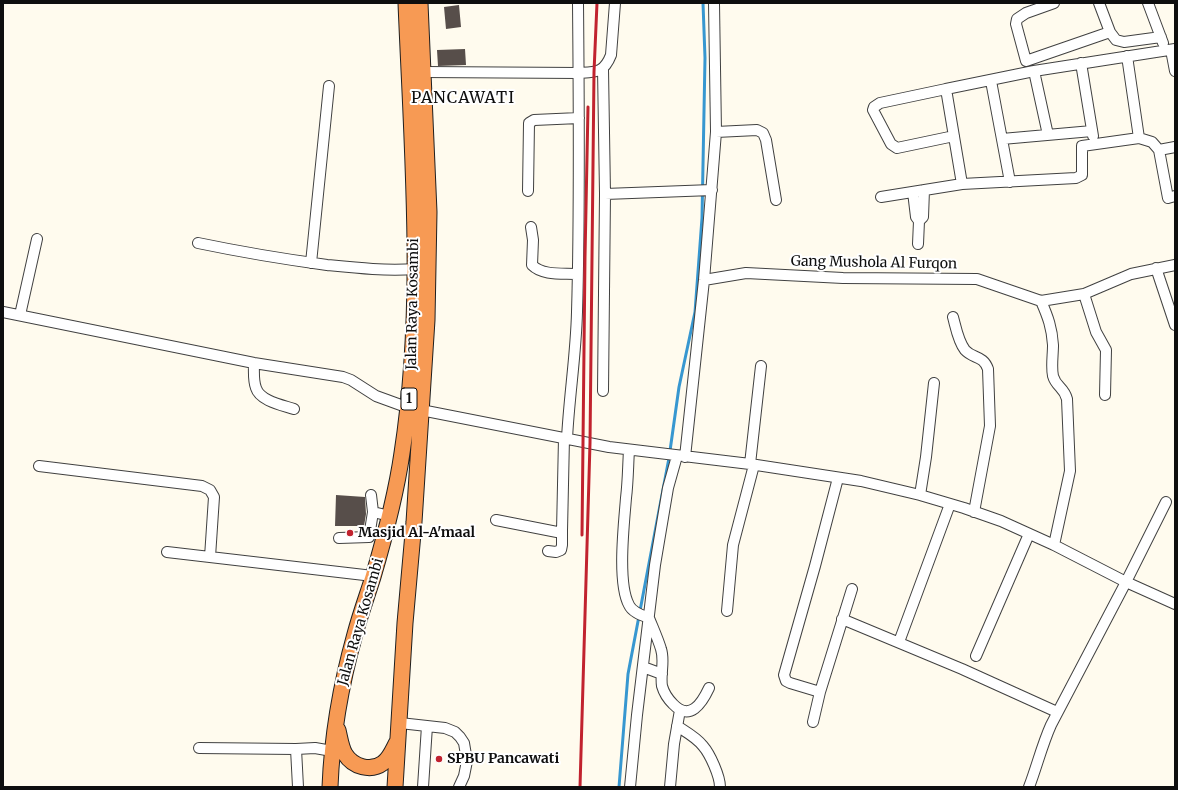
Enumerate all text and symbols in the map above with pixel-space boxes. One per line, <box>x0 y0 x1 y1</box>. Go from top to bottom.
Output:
district label: PANCAWATI <box>411 88 515 108</box>
street label: Jalan Raya Kosambi <box>403 238 423 370</box>
street label: Gang Mushola Al Furqon <box>791 253 957 273</box>
road number: 1 <box>401 388 417 410</box>
place label: Masjid Al-A'maal <box>358 525 475 541</box>
marker: Masjid Al-A'maal <box>345 528 355 538</box>
street label: Jalan Raya Kosambi <box>335 556 387 688</box>
place label: SPBU Pancawati <box>447 751 559 767</box>
marker: SPBU Pancawati <box>434 754 444 764</box>

